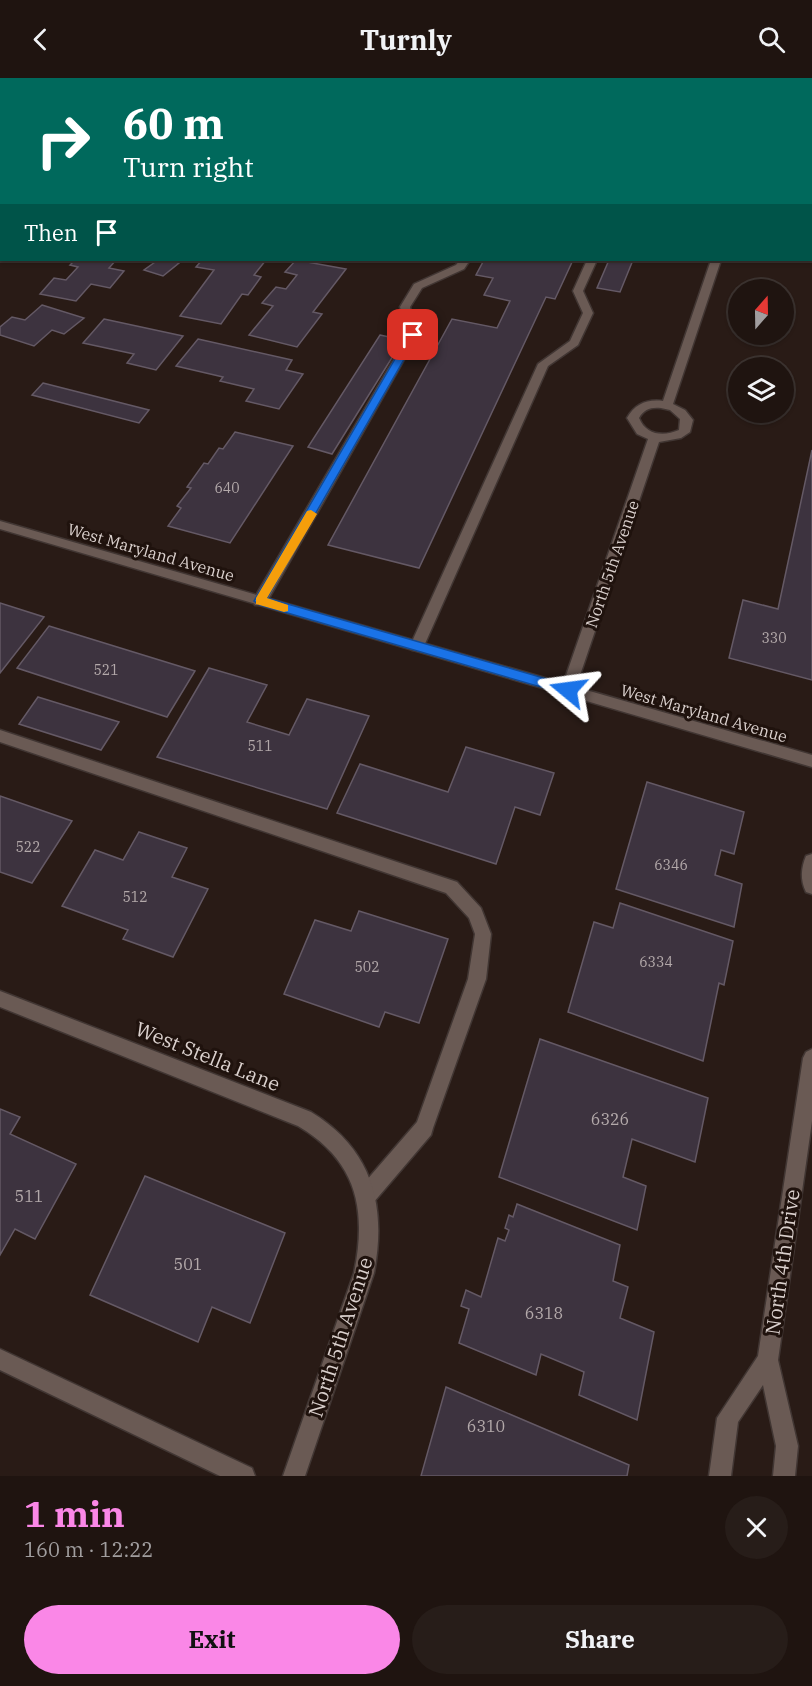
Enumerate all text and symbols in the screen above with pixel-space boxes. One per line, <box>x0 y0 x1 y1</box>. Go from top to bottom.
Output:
text: Turnly <box>360 22 452 57</box>
icon: back <box>24 23 57 56</box>
icon: search <box>755 23 788 56</box>
text: 60 m <box>123 96 224 151</box>
icon: right <box>24 102 102 180</box>
text: Turn right <box>123 149 254 184</box>
icon: arrive <box>90 216 123 249</box>
text: Then <box>24 218 78 247</box>
north arrow <box>728 279 794 345</box>
map controls <box>728 279 794 423</box>
pin <box>387 309 438 360</box>
icon: arrive <box>396 318 429 351</box>
button: layers <box>728 357 794 423</box>
house number: 640 <box>214 479 240 497</box>
street label: North 5th Avenue <box>581 498 643 630</box>
street label: West Maryland Avenue <box>65 519 237 585</box>
house number: 330 <box>761 629 787 647</box>
position arrow <box>536 658 600 722</box>
house number: 521 <box>93 661 119 679</box>
street label: West Maryland Avenue <box>618 680 790 746</box>
house number: 511 <box>247 737 273 755</box>
house number: 522 <box>15 838 41 856</box>
house number: 6346 <box>654 856 688 874</box>
house number: 512 <box>122 888 148 906</box>
house number: 6334 <box>639 953 673 971</box>
house number: 502 <box>354 958 380 976</box>
street label: West Stella Lane <box>132 1015 284 1097</box>
house number: 6326 <box>591 1109 629 1129</box>
house number: 511 <box>15 1186 43 1206</box>
street label: North 4th Drive <box>758 1188 806 1336</box>
house number: 501 <box>174 1254 202 1274</box>
street label: North 5th Avenue <box>301 1254 379 1420</box>
house number: 6318 <box>525 1303 563 1323</box>
house number: 6310 <box>467 1416 505 1436</box>
text: 1 min <box>24 1490 125 1537</box>
button: close <box>725 1496 788 1559</box>
text: 160 m · 12:22 <box>24 1536 153 1563</box>
button: Exit <box>24 1605 400 1674</box>
button: Share <box>412 1605 788 1674</box>

